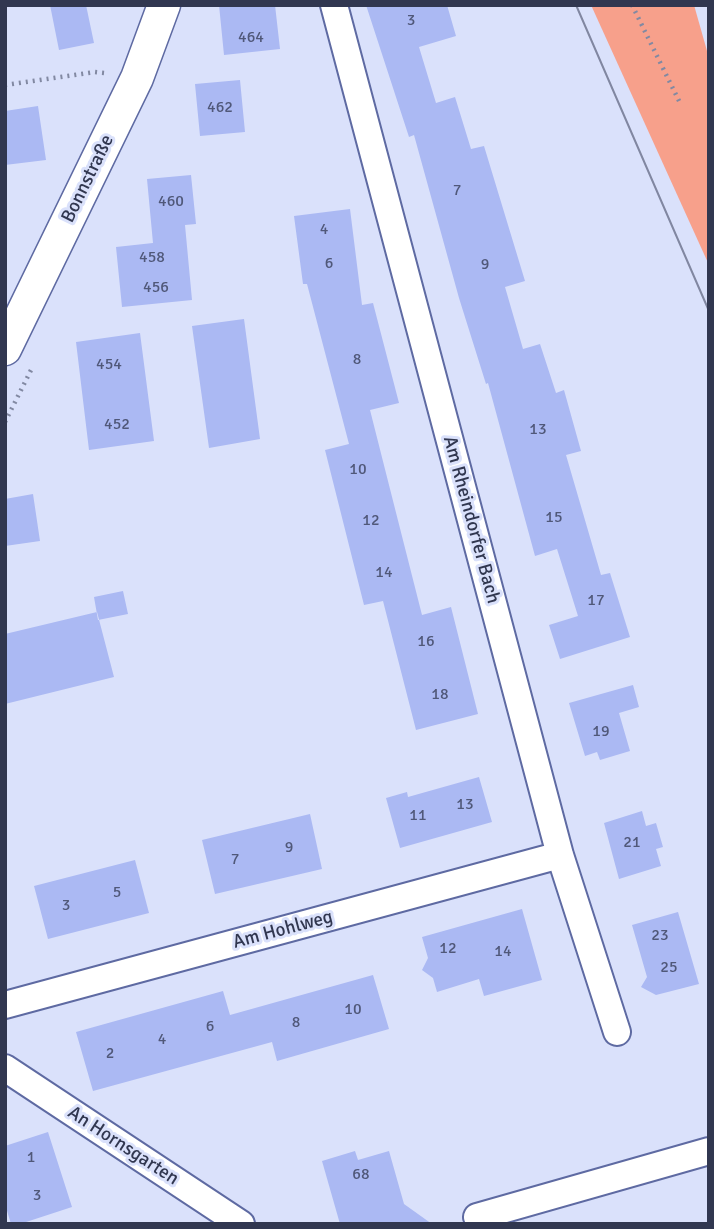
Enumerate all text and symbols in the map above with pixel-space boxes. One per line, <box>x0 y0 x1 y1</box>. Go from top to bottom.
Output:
house number: 3 <box>407 11 415 31</box>
house number: 464 <box>238 28 264 48</box>
house number: 462 <box>207 98 233 118</box>
street label: Bonnstraße <box>57 131 119 227</box>
house number: 7 <box>453 181 461 201</box>
house number: 460 <box>158 192 184 212</box>
house number: 4 <box>320 220 328 240</box>
house number: 458 <box>139 248 165 268</box>
house number: 6 <box>325 254 333 274</box>
house number: 9 <box>481 255 489 275</box>
house number: 456 <box>143 278 169 298</box>
house number: 8 <box>353 350 361 370</box>
house number: 454 <box>96 355 122 375</box>
house number: 452 <box>104 415 130 435</box>
house number: 13 <box>529 420 547 440</box>
street label: Am Rheindorfer Bach <box>438 434 504 606</box>
house number: 10 <box>349 460 367 480</box>
house number: 15 <box>545 508 563 528</box>
house number: 12 <box>362 511 380 531</box>
house number: 14 <box>375 563 393 583</box>
house number: 17 <box>587 591 605 611</box>
house number: 16 <box>417 632 435 652</box>
house number: 18 <box>431 685 449 705</box>
house number: 19 <box>592 722 610 742</box>
house number: 13 <box>456 795 474 815</box>
house number: 11 <box>409 806 427 826</box>
house number: 21 <box>623 833 641 853</box>
house number: 9 <box>285 838 293 858</box>
house number: 7 <box>231 850 239 870</box>
house number: 5 <box>113 883 121 903</box>
house number: 3 <box>62 896 70 916</box>
street label: Am Hohlweg <box>231 906 335 954</box>
house number: 23 <box>651 926 669 946</box>
house number: 12 <box>439 939 457 959</box>
house number: 14 <box>494 942 512 962</box>
house number: 25 <box>660 958 678 978</box>
house number: 10 <box>344 1000 362 1020</box>
house number: 8 <box>292 1013 300 1033</box>
house number: 6 <box>206 1017 214 1037</box>
house number: 4 <box>158 1030 166 1050</box>
house number: 2 <box>106 1044 114 1064</box>
street label: An Hornsgarten <box>63 1102 183 1190</box>
house number: 1 <box>27 1148 35 1168</box>
house number: 68 <box>352 1165 370 1185</box>
house number: 3 <box>33 1186 41 1206</box>

